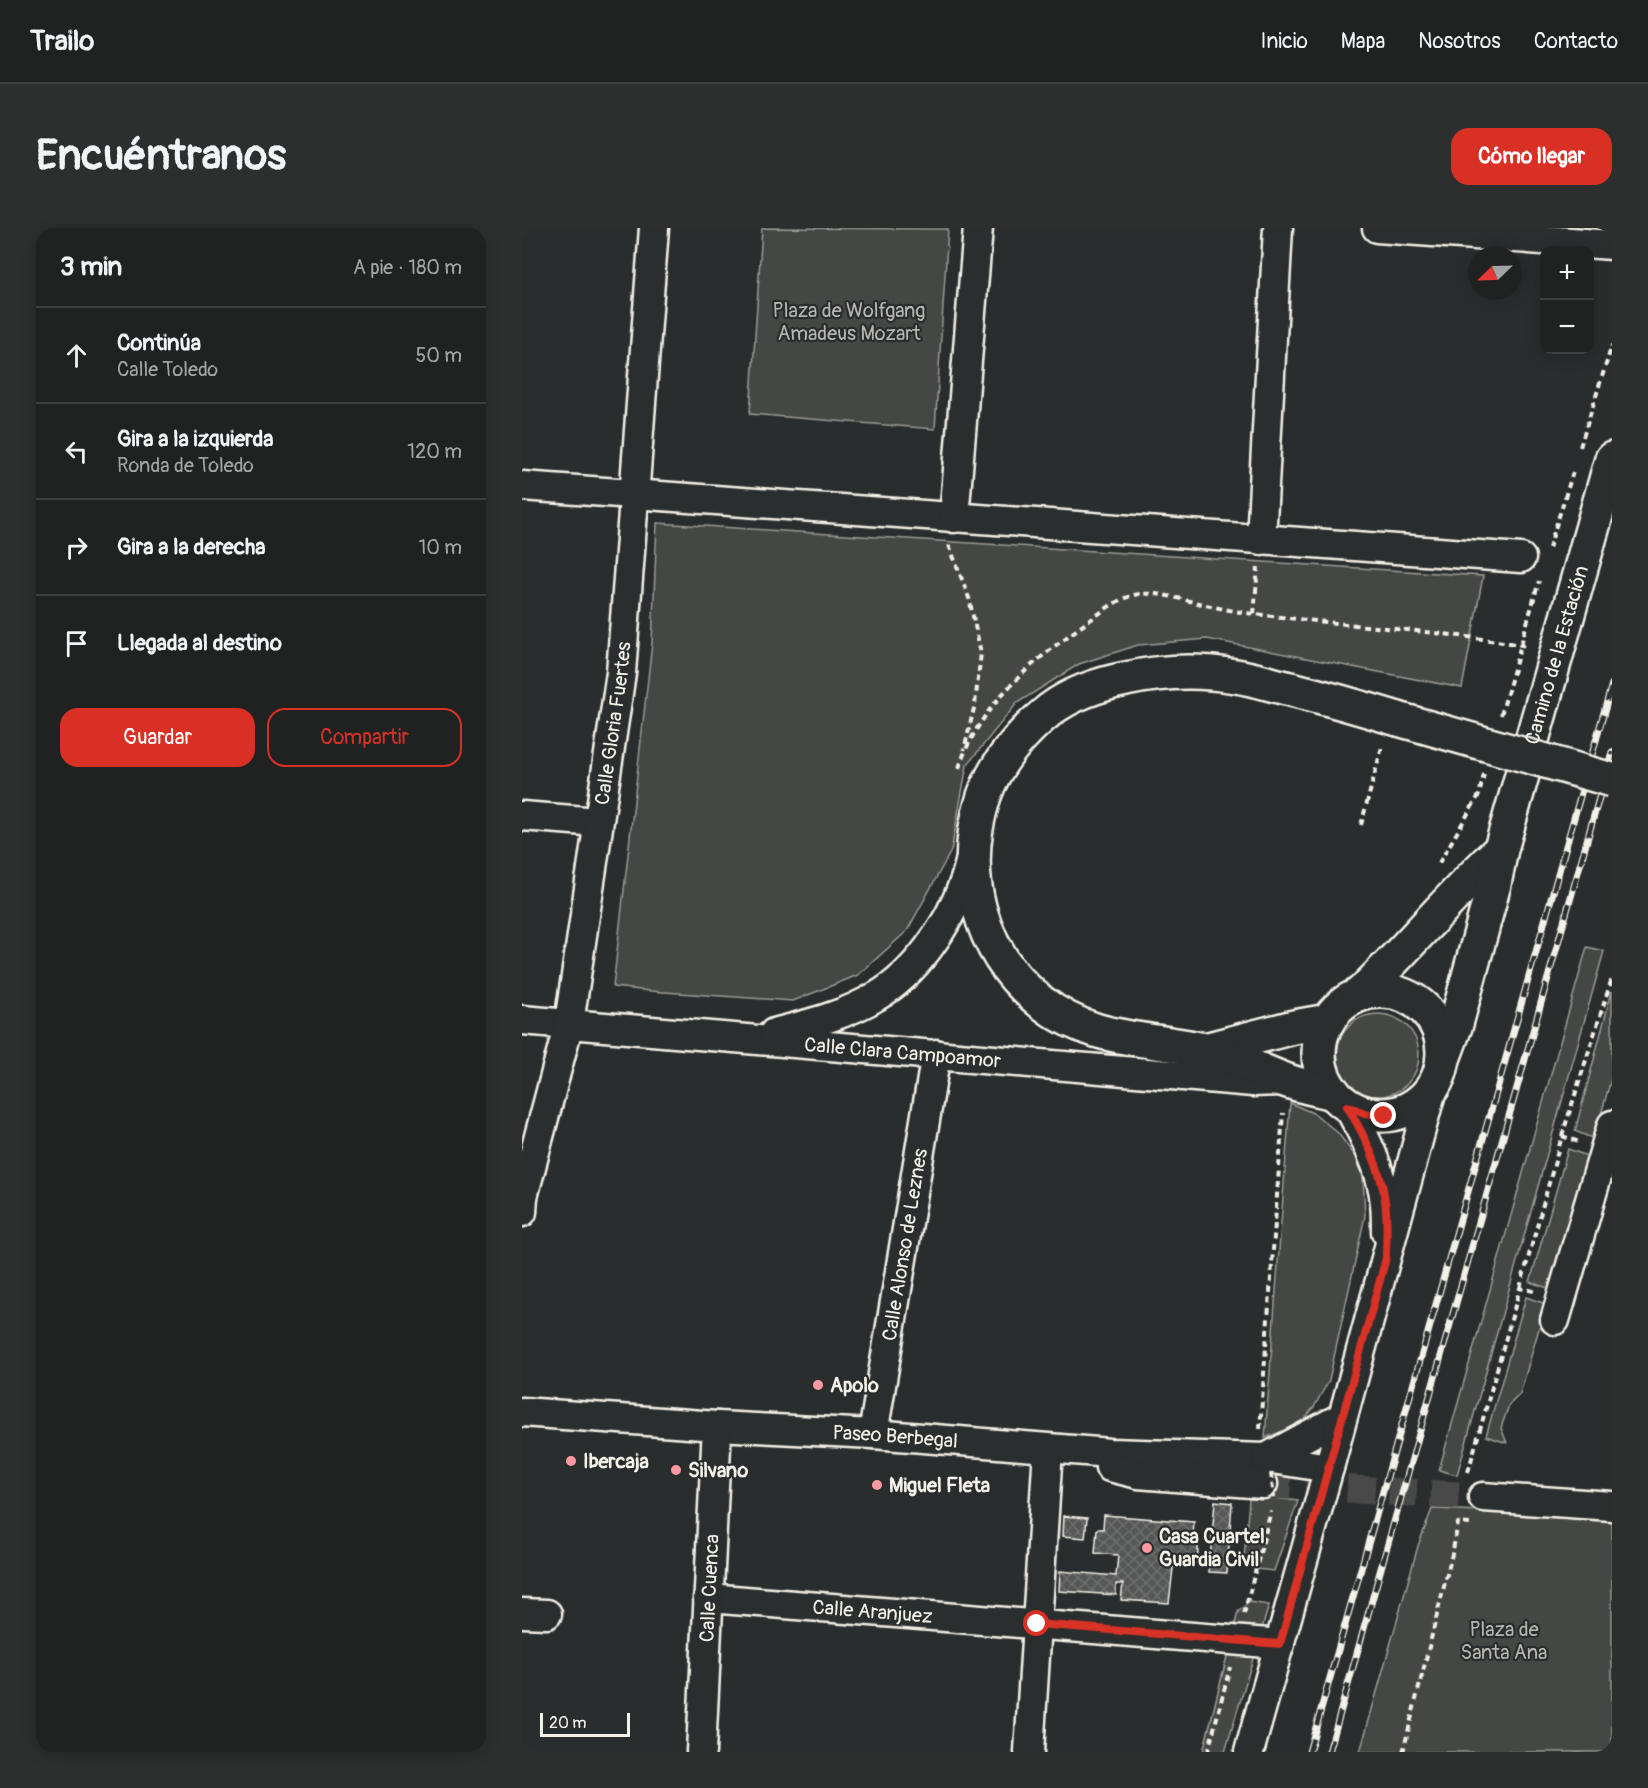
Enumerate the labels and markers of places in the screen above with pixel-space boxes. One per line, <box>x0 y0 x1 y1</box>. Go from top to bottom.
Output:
place label: Apolo <box>830 1373 879 1398</box>
marker: Apolo <box>811 1378 825 1392</box>
place label: Ibercaja <box>583 1449 649 1474</box>
marker: Ibercaja <box>564 1454 578 1468</box>
place label: Silvano <box>688 1458 748 1483</box>
marker: Silvano <box>669 1463 683 1477</box>
place label: Miguel Fleta <box>889 1473 990 1498</box>
marker: Miguel Fleta <box>870 1478 884 1492</box>
place label: Casa Cuartel Guardia Civil <box>1159 1524 1265 1572</box>
marker: Casa Cuartel Guardia Civil <box>1140 1541 1154 1555</box>

